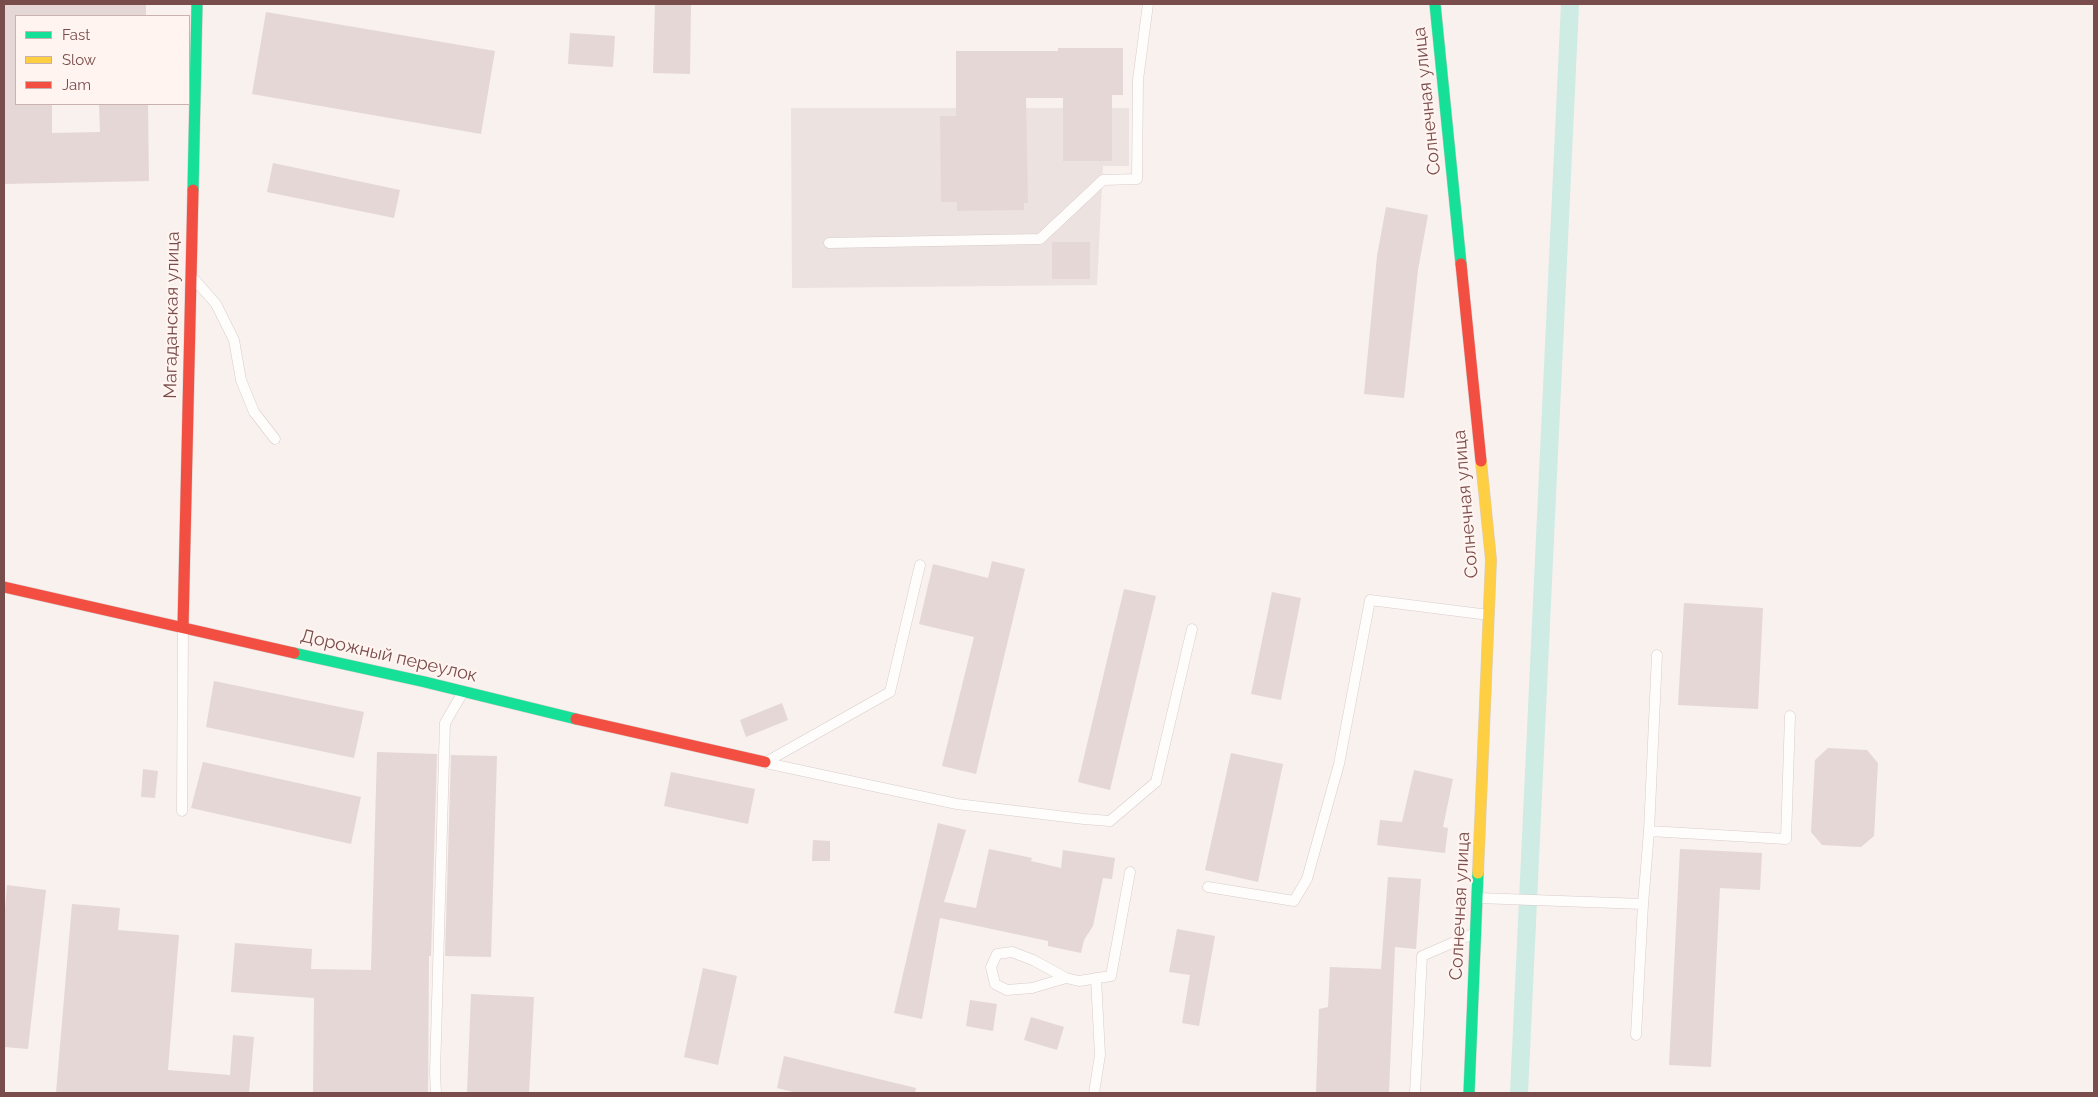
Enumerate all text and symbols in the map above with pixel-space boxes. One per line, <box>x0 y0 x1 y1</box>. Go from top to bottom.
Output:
legend <box>15 15 190 105</box>
text: Fast <box>62 26 90 44</box>
street label: Солнечная улица <box>1408 26 1446 176</box>
text: Slow <box>62 51 96 69</box>
text: Jam <box>62 76 91 94</box>
street label: Магаданская улица <box>160 231 184 399</box>
street label: Солнечная улица <box>1449 429 1483 579</box>
street label: Дорожный переулок <box>299 625 479 687</box>
street label: Солнечная улица <box>1445 831 1475 981</box>

